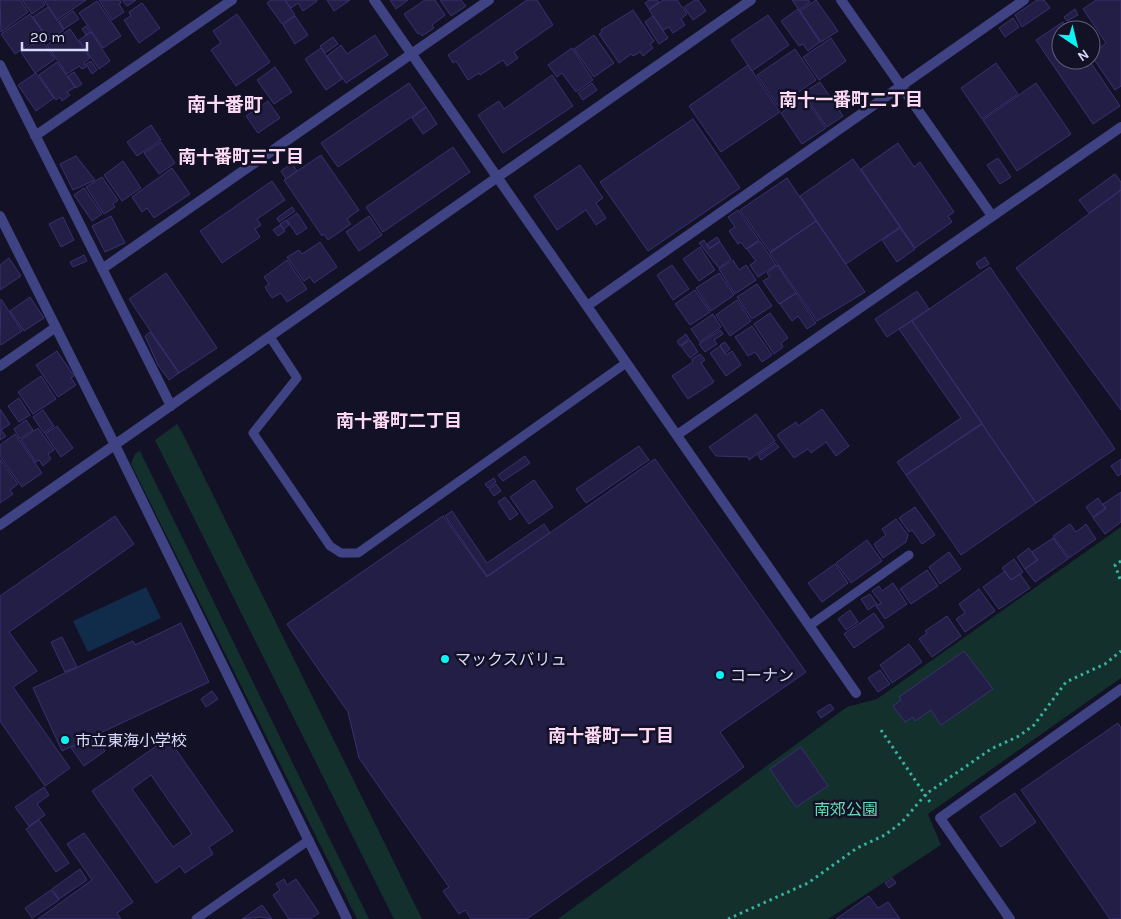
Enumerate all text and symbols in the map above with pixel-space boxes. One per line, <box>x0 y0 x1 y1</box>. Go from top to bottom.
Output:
scale bar <box>22 20 88 52</box>
north arrow <box>1051 20 1101 70</box>
text: 20 m <box>30 28 65 46</box>
text: N <box>1074 45 1092 65</box>
district label: 南十一番町二丁目 <box>779 89 923 111</box>
district label: 南十番町 <box>187 94 263 116</box>
district label: 南十番町三丁目 <box>178 146 304 168</box>
district label: 南十番町二丁目 <box>336 410 462 432</box>
place label: マックスバリュ <box>455 650 567 669</box>
marker: マックスバリュ <box>439 653 451 665</box>
place label: コーナン <box>730 666 794 685</box>
marker: コーナン <box>714 669 726 681</box>
district label: 南十番町一丁目 <box>548 725 674 747</box>
place label: 市立東海小学校 <box>75 731 187 750</box>
marker: 市立東海小学校 <box>59 734 71 746</box>
park label: 南郊公園 <box>814 800 878 819</box>

